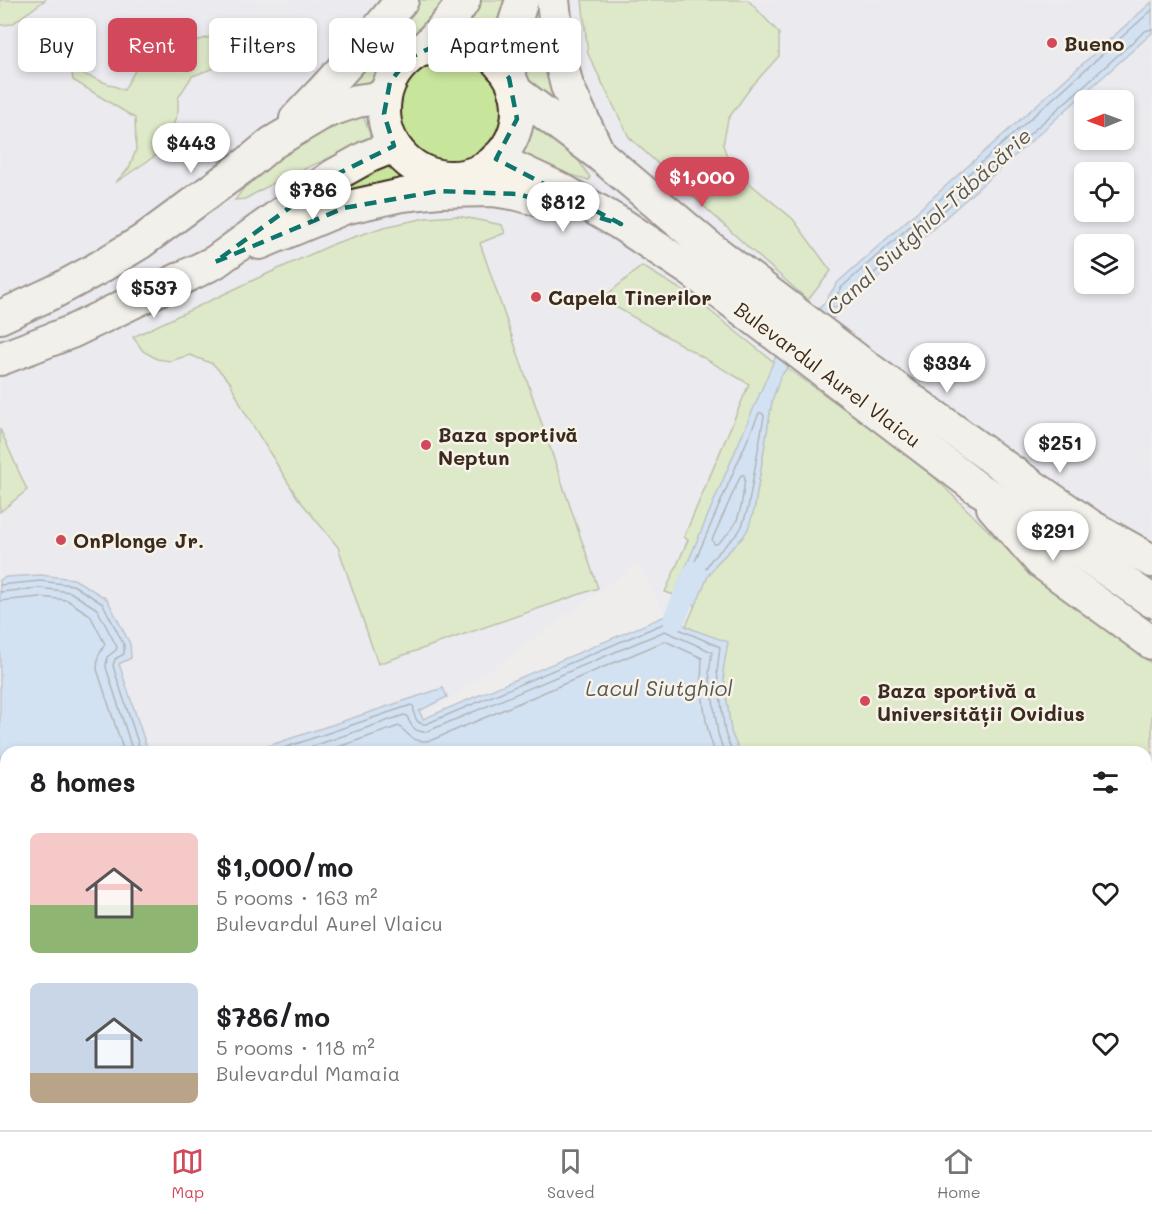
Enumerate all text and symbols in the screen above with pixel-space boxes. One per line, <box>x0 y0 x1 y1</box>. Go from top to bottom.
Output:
chip: Buy <box>18 18 96 72</box>
chip: Rent <box>108 18 197 72</box>
chip: Filters <box>209 18 317 72</box>
chip: New <box>329 18 416 72</box>
chip: Apartment <box>428 18 581 72</box>
place label: Bueno <box>1064 30 1124 56</box>
marker: Bueno <box>1045 36 1059 50</box>
north arrow <box>1074 90 1134 150</box>
map controls <box>1074 90 1134 294</box>
water label: Canal Siutghiol-Tăbăcărie <box>820 121 1036 321</box>
pin: $443 <box>155 123 227 174</box>
text: $443 <box>166 129 216 155</box>
pin: $1,000 <box>653 157 751 208</box>
button: locate <box>1074 162 1134 222</box>
text: $1,000 <box>669 163 735 189</box>
pin: $786 <box>277 170 349 221</box>
text: $786 <box>289 176 337 202</box>
pin: $812 <box>527 182 599 233</box>
text: $812 <box>541 188 585 214</box>
button: layers <box>1074 234 1134 294</box>
pin: $537 <box>118 268 190 319</box>
text: $537 <box>130 274 178 300</box>
place label: Capela Tinerilor <box>548 284 712 310</box>
marker: Capela Tinerilor <box>529 290 543 304</box>
street label: Bulevardul Aurel Vlaicu <box>730 295 926 453</box>
pin: $334 <box>911 343 983 394</box>
text: $334 <box>922 349 972 375</box>
place label: Baza sportivă Neptun <box>438 421 578 470</box>
pin: $251 <box>1024 423 1096 474</box>
text: $251 <box>1038 429 1082 455</box>
marker: Baza sportivă Neptun <box>419 438 433 452</box>
pin: $291 <box>1017 511 1089 562</box>
text: $291 <box>1031 517 1075 543</box>
place label: OnPlonge Jr. <box>73 527 204 553</box>
marker: OnPlonge Jr. <box>54 533 68 547</box>
water label: Lacul Siutghiol <box>585 674 733 701</box>
place label: Baza sportivă a Universității Ovidius <box>877 677 1085 727</box>
marker: Baza sportivă a Universității Ovidius <box>858 694 872 708</box>
text: 8 homes <box>30 765 136 799</box>
icon: filters <box>1089 766 1122 799</box>
text: $1,000/mo <box>216 850 353 884</box>
icon: home <box>78 857 150 929</box>
icon: heart <box>1089 877 1122 910</box>
text: 5 rooms · 163 m² <box>216 884 378 910</box>
text: Bulevardul Aurel Vlaicu <box>216 910 443 936</box>
text: $786/mo <box>216 1000 330 1034</box>
icon: home <box>78 1007 150 1079</box>
icon: heart <box>1089 1027 1122 1060</box>
text: 5 rooms · 118 m² <box>216 1034 375 1060</box>
text: Bulevardul Mamaia <box>216 1060 400 1086</box>
tab: Map <box>171 1145 204 1202</box>
tab: Saved <box>547 1145 594 1202</box>
tab: Home <box>937 1145 981 1202</box>

